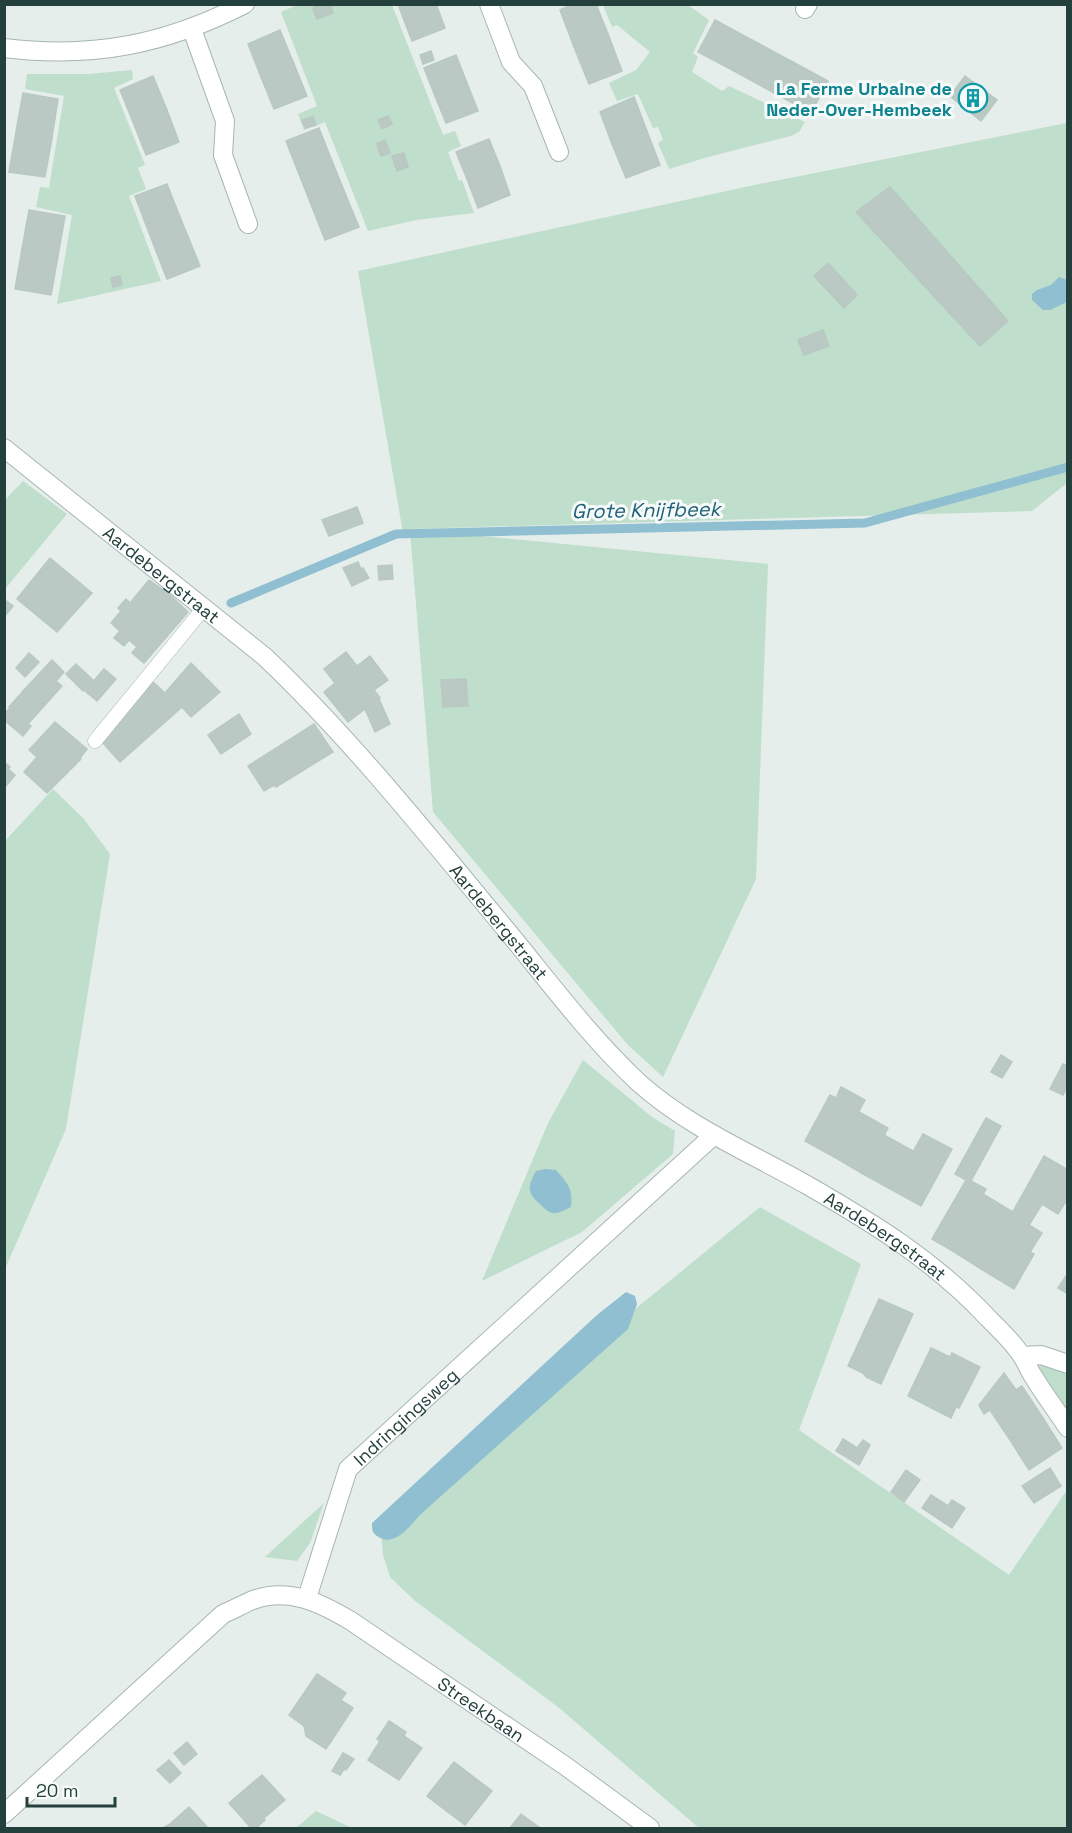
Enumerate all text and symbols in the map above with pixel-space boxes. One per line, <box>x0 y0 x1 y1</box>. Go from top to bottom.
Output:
place label: La Ferme Urbaine de Neder-Over-Hembeek <box>766 77 952 121</box>
building icon: La Ferme Urbaine de Neder-Over-Hembeek <box>957 82 989 114</box>
water label: Grote Knijfbeek <box>571 496 723 524</box>
street label: Aardebergstraat <box>99 521 225 628</box>
street label: Aardebergstraat <box>445 859 553 984</box>
street label: Aardebergstraat <box>820 1186 951 1285</box>
street label: Indringingsweg <box>348 1363 462 1470</box>
street label: Streekbaan <box>433 1672 529 1747</box>
scale bar <box>27 1770 116 1808</box>
text: 20 m <box>36 1779 79 1802</box>

